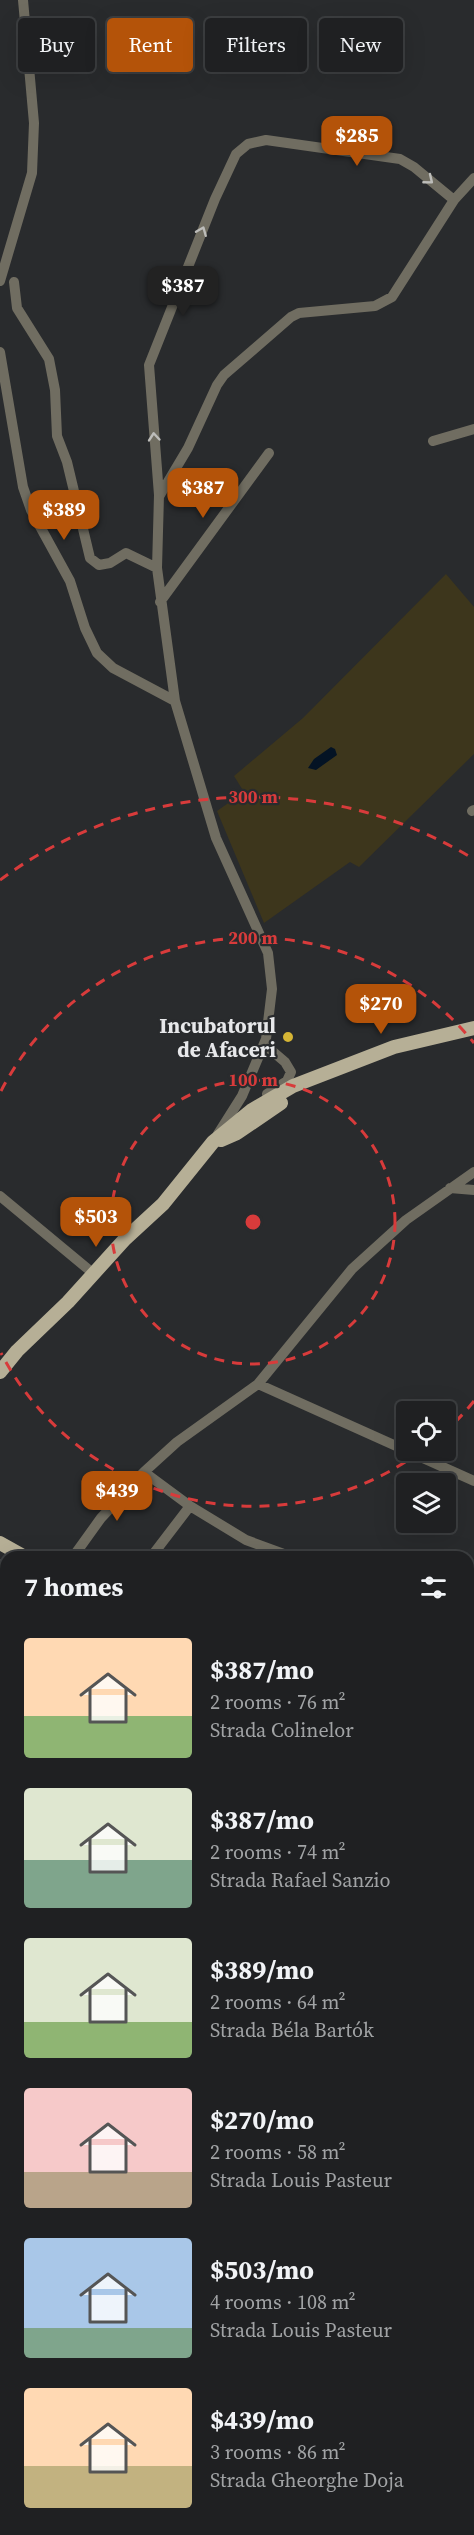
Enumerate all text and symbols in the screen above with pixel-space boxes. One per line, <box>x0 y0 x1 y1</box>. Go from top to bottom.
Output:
chip: Buy <box>18 18 95 72</box>
chip: Rent <box>107 18 193 72</box>
chip: Filters <box>205 18 307 72</box>
chip: New <box>319 18 403 72</box>
pin: $285 <box>321 116 393 167</box>
text: $285 <box>335 121 379 149</box>
one-way arrow <box>422 172 433 183</box>
one-way arrow <box>195 226 207 237</box>
pin: $387 <box>147 266 219 317</box>
text: $387 <box>161 271 205 299</box>
one-way arrow <box>148 432 161 441</box>
pin: $387 <box>167 468 239 519</box>
text: $387 <box>181 473 225 501</box>
pin: $389 <box>28 490 100 541</box>
text: $389 <box>42 495 86 523</box>
text: 300 m <box>228 784 278 809</box>
text: 200 m <box>228 925 278 950</box>
pin: $270 <box>345 984 417 1035</box>
text: $270 <box>359 989 403 1017</box>
place label: Incubatorul de Afaceri <box>159 1011 276 1064</box>
marker: Incubatorul de Afaceri <box>281 1030 295 1044</box>
text: 100 m <box>228 1067 278 1092</box>
pin: $503 <box>60 1197 132 1248</box>
text: $503 <box>74 1202 118 1230</box>
centre of rings <box>243 1212 263 1232</box>
map controls <box>396 1401 456 1533</box>
button: locate <box>396 1401 456 1461</box>
pin: $439 <box>81 1471 153 1522</box>
button: layers <box>396 1473 456 1533</box>
text: $439 <box>95 1476 139 1504</box>
text: 7 homes <box>24 1569 123 1605</box>
icon: filters <box>417 1571 450 1604</box>
text: $387/mo <box>210 1652 314 1688</box>
icon: home <box>72 1662 144 1734</box>
text: 2 rooms · 76 m² <box>210 1688 346 1716</box>
text: Strada Colinelor <box>210 1716 354 1744</box>
text: $387/mo <box>210 1802 314 1838</box>
icon: home <box>72 1812 144 1884</box>
text: 2 rooms · 74 m² <box>210 1838 346 1866</box>
text: Strada Rafael Sanzio <box>210 1866 391 1894</box>
text: $389/mo <box>210 1952 314 1988</box>
icon: home <box>72 1962 144 2034</box>
text: 2 rooms · 64 m² <box>210 1988 346 2016</box>
text: Strada Béla Bartók <box>210 2016 374 2044</box>
text: $270/mo <box>210 2102 314 2138</box>
icon: home <box>72 2112 144 2184</box>
text: 2 rooms · 58 m² <box>210 2138 346 2166</box>
text: Strada Louis Pasteur <box>210 2166 392 2194</box>
text: $503/mo <box>210 2252 314 2288</box>
icon: home <box>72 2262 144 2334</box>
text: 4 rooms · 108 m² <box>210 2288 356 2316</box>
text: Strada Louis Pasteur <box>210 2316 392 2344</box>
text: $439/mo <box>210 2402 314 2438</box>
icon: home <box>72 2412 144 2484</box>
text: 3 rooms · 86 m² <box>210 2438 346 2466</box>
text: Strada Gheorghe Doja <box>210 2466 404 2494</box>

